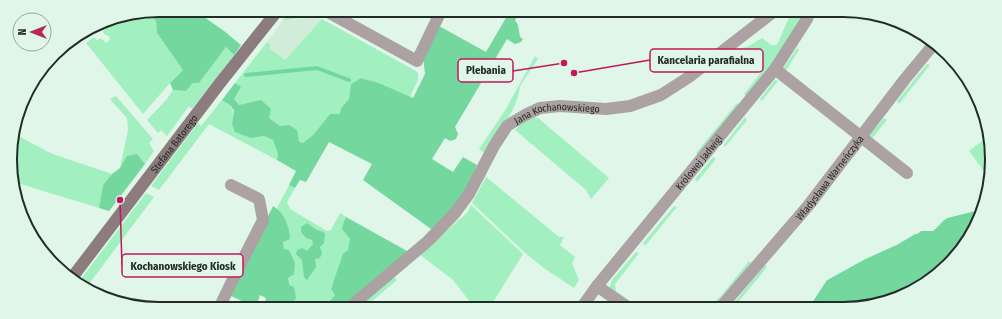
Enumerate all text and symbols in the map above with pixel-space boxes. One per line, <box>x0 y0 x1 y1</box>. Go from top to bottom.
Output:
north arrow <box>12 12 52 52</box>
text: N <box>16 29 29 35</box>
callout: Kancelaria parafialna <box>650 49 763 72</box>
text: Kancelaria parafialna <box>658 54 755 67</box>
callout: Plebania <box>458 59 513 82</box>
text: Plebania <box>466 64 506 77</box>
street label: Jana Kochanowskiego <box>512 101 600 127</box>
street label: Stefana Batorego <box>149 113 201 176</box>
street label: Królowej Jadwigi <box>673 133 725 193</box>
street label: Władysława Warneńczyka <box>794 133 867 223</box>
callout: Kochanowskiego Kiosk <box>122 254 243 277</box>
text: Kochanowskiego Kiosk <box>130 260 236 273</box>

